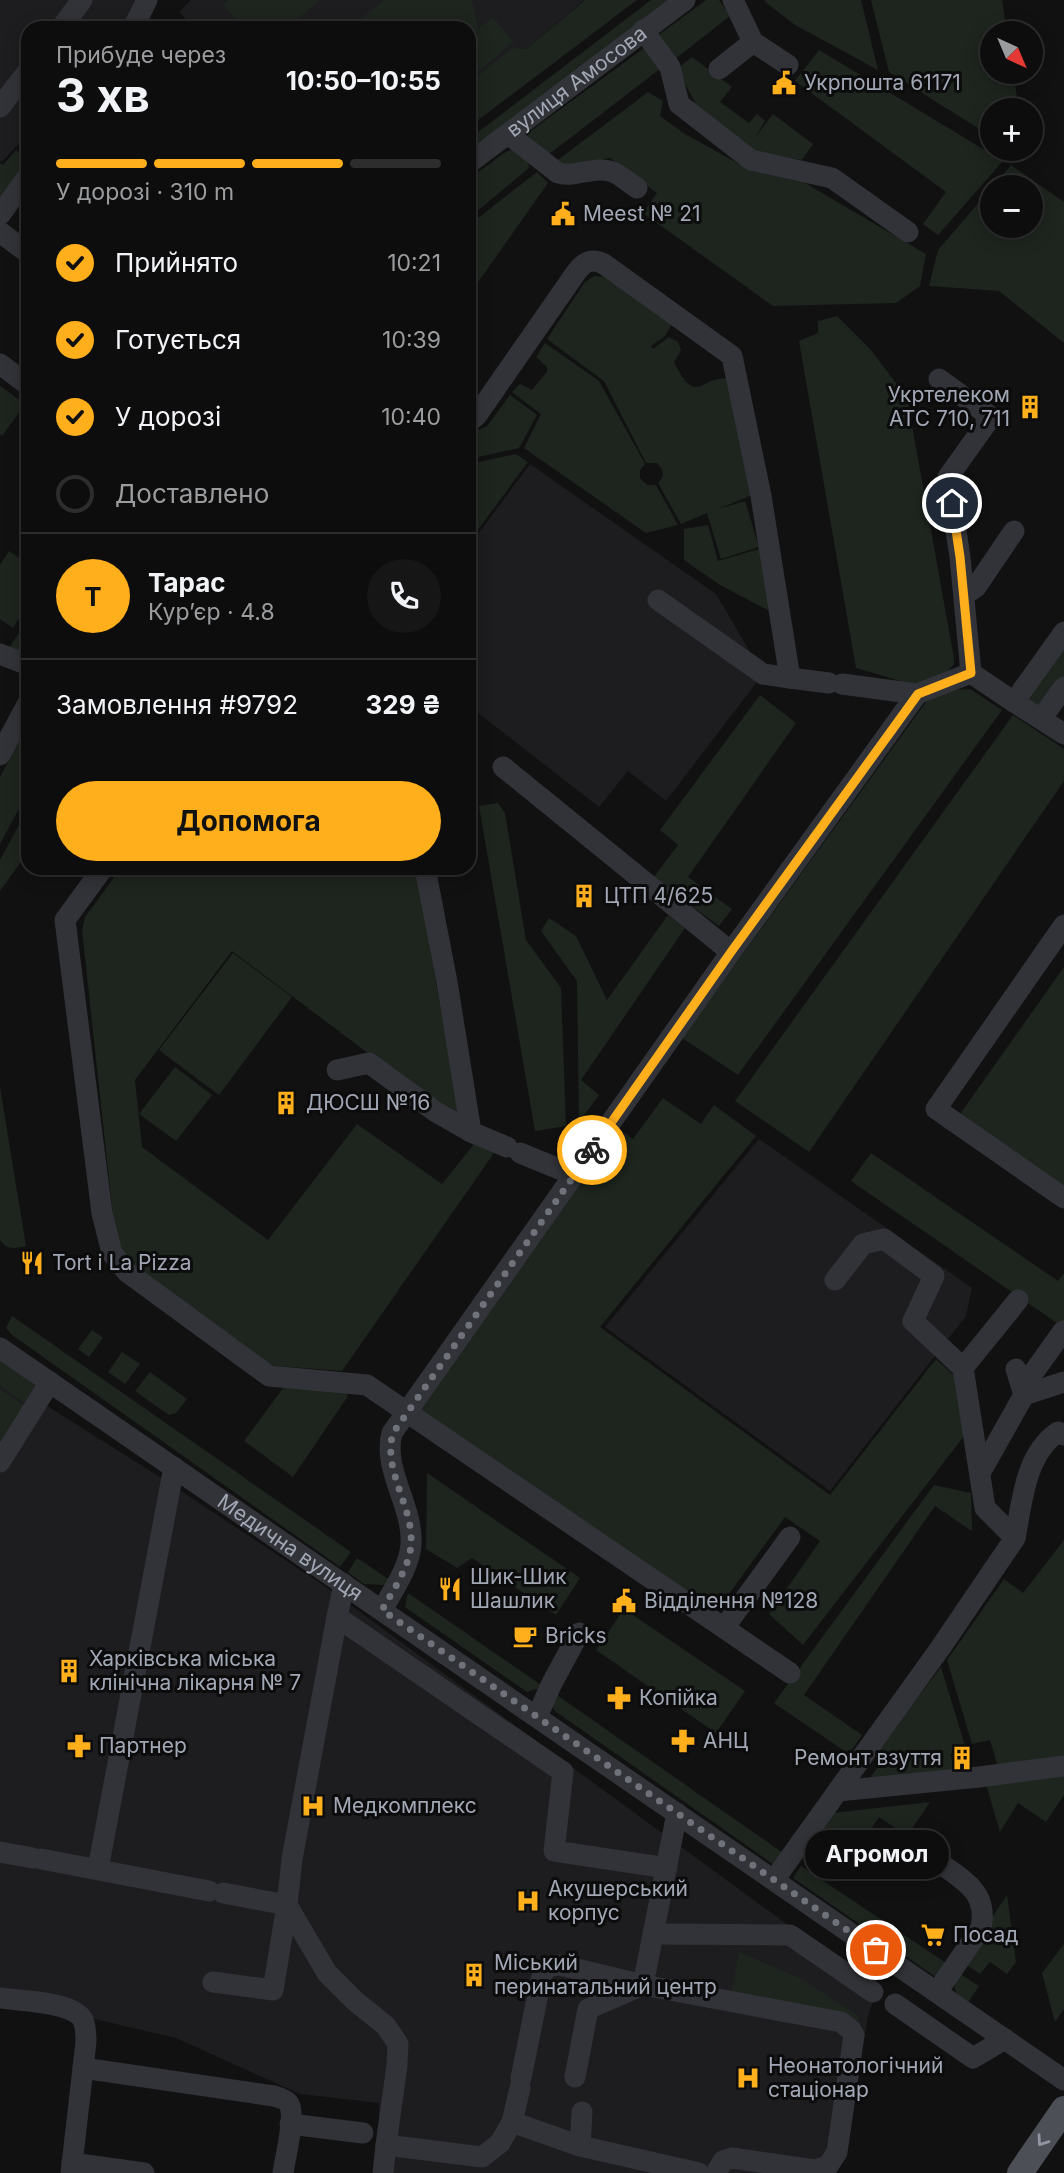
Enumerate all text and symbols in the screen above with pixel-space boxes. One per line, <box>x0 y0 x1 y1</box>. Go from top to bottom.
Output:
street label: вулиця Амосова <box>502 20 651 142</box>
north arrow <box>980 21 1043 84</box>
map controls <box>980 21 1043 238</box>
text: Прибуде через <box>56 41 226 69</box>
text: 10:50–10:55 <box>286 65 441 96</box>
text: 3 хв <box>56 67 150 123</box>
public building icon: Укрпошта 61171 <box>770 69 798 97</box>
place label: Укрпошта 61171 <box>804 70 961 95</box>
button: + <box>980 98 1043 161</box>
button: − <box>980 175 1043 238</box>
text: У дорозі · 310 m <box>56 178 234 206</box>
public building icon: Meest № 21 <box>549 200 577 228</box>
place label: Meest № 21 <box>583 201 701 226</box>
icon: check <box>56 244 94 282</box>
text: Прийнято <box>115 247 238 278</box>
text: 10:21 <box>387 249 441 277</box>
icon: check <box>56 321 94 359</box>
text: Готується <box>115 324 241 355</box>
text: 10:39 <box>382 326 441 354</box>
place label: Укртелеком АТС 710, 711 <box>888 382 1010 431</box>
building icon: Укртелеком АТС 710, 711 <box>1016 393 1044 421</box>
icon: check <box>56 398 94 436</box>
text: У дорозі <box>115 401 221 432</box>
text: 10:40 <box>381 403 441 431</box>
pin <box>922 473 982 533</box>
text: Доставлено <box>115 478 269 509</box>
icon: home <box>933 484 971 522</box>
button: phone <box>367 559 441 633</box>
text: Тарас <box>148 567 226 598</box>
text: Т <box>84 581 102 612</box>
text: Кур’єр · 4.8 <box>148 598 275 626</box>
text: Замовлення #9792 <box>56 689 298 720</box>
text: 329 ₴ <box>366 689 441 720</box>
button: Допомога <box>56 781 441 861</box>
building icon: ЦТП 4/625 <box>570 882 598 910</box>
place label: ЦТП 4/625 <box>604 883 713 908</box>
building icon: ДЮСШ №16 <box>272 1089 300 1117</box>
place label: ДЮСШ №16 <box>306 1090 430 1115</box>
courier <box>557 1115 627 1185</box>
icon: bike <box>573 1131 611 1169</box>
restaurant icon: Tort i La Pizza <box>18 1249 46 1277</box>
place label: Tort i La Pizza <box>52 1250 192 1275</box>
street label: Медична вулиця <box>213 1488 368 1606</box>
place label: Шик-Шик Шашлик <box>470 1564 567 1613</box>
restaurant icon: Шик-Шик Шашлик <box>436 1575 464 1603</box>
public building icon: Відділення №128 <box>610 1587 638 1615</box>
place label: Відділення №128 <box>644 1588 818 1613</box>
cafe icon: Bricks <box>511 1622 539 1650</box>
place label: Bricks <box>545 1623 607 1648</box>
place label: Харківська міська клінічна лікарня № 7 <box>89 1646 301 1695</box>
building icon: Харківська міська клінічна лікарня № 7 <box>55 1657 83 1685</box>
pharmacy icon: Копійка <box>605 1684 633 1712</box>
place label: Копійка <box>639 1685 718 1710</box>
pharmacy icon: АНЦ <box>669 1727 697 1755</box>
place label: АНЦ <box>703 1728 748 1753</box>
pharmacy icon: Партнер <box>65 1732 93 1760</box>
place label: Партнер <box>99 1733 187 1758</box>
building icon: Ремонт взуття <box>948 1744 976 1772</box>
place label: Ремонт взуття <box>794 1745 942 1770</box>
hospital icon: Медкомплекс <box>299 1792 327 1820</box>
place label: Медкомплекс <box>333 1793 477 1818</box>
callout: Агромол <box>804 1831 948 1880</box>
text: Агромол <box>825 1840 929 1868</box>
place label: Акушерський корпус <box>548 1876 688 1925</box>
hospital icon: Акушерський корпус <box>514 1887 542 1915</box>
pin <box>846 1920 906 1980</box>
supermarket icon: Посад <box>919 1921 947 1949</box>
place label: Посад <box>953 1922 1018 1947</box>
icon: bag <box>857 1931 895 1969</box>
place label: Міський перинатальний центр <box>494 1950 717 1999</box>
building icon: Міський перинатальний центр <box>460 1961 488 1989</box>
place label: Неонатологічний стаціонар <box>768 2053 943 2102</box>
hospital icon: Неонатологічний стаціонар <box>734 2064 762 2092</box>
one-way arrow <box>1038 2133 1050 2146</box>

